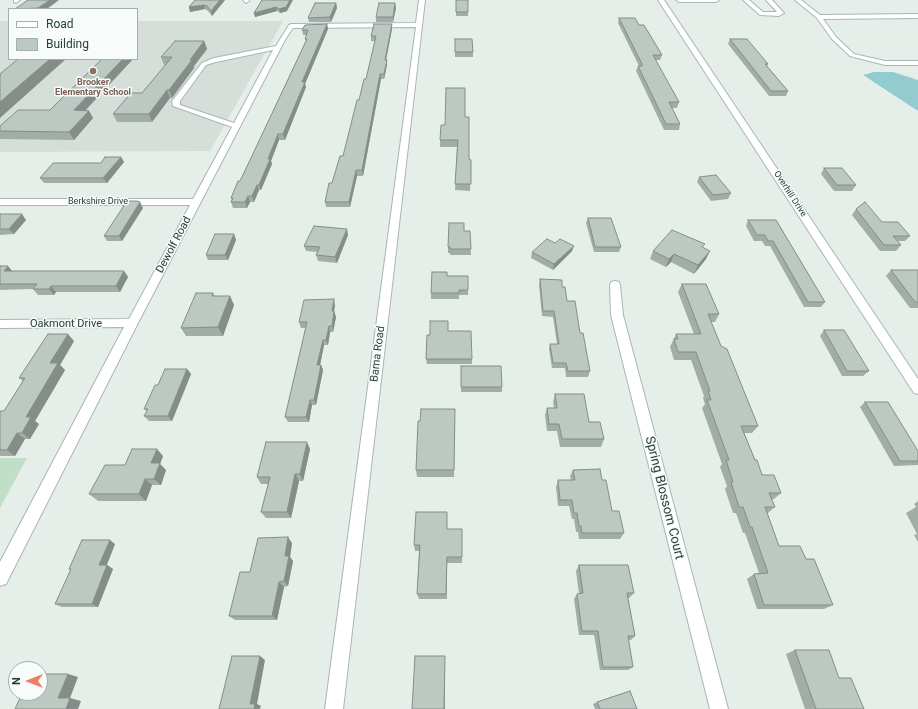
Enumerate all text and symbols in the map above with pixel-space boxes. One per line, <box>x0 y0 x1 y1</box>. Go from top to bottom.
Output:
legend <box>8 8 138 60</box>
text: Road <box>46 17 74 31</box>
text: Building <box>46 37 89 51</box>
marker: Brooker Elementary School <box>88 66 98 76</box>
place label: Brooker Elementary School <box>55 78 131 99</box>
street label: Overhill Drive <box>771 169 809 219</box>
street label: Berkshire Drive <box>68 197 128 207</box>
street label: Dewolf Road <box>154 215 194 275</box>
street label: Oakmont Drive <box>30 317 102 331</box>
street label: Bama Road <box>368 325 388 383</box>
street label: Spring Blossom Court <box>641 435 687 561</box>
north arrow <box>8 661 48 701</box>
text: N <box>10 677 23 685</box>

